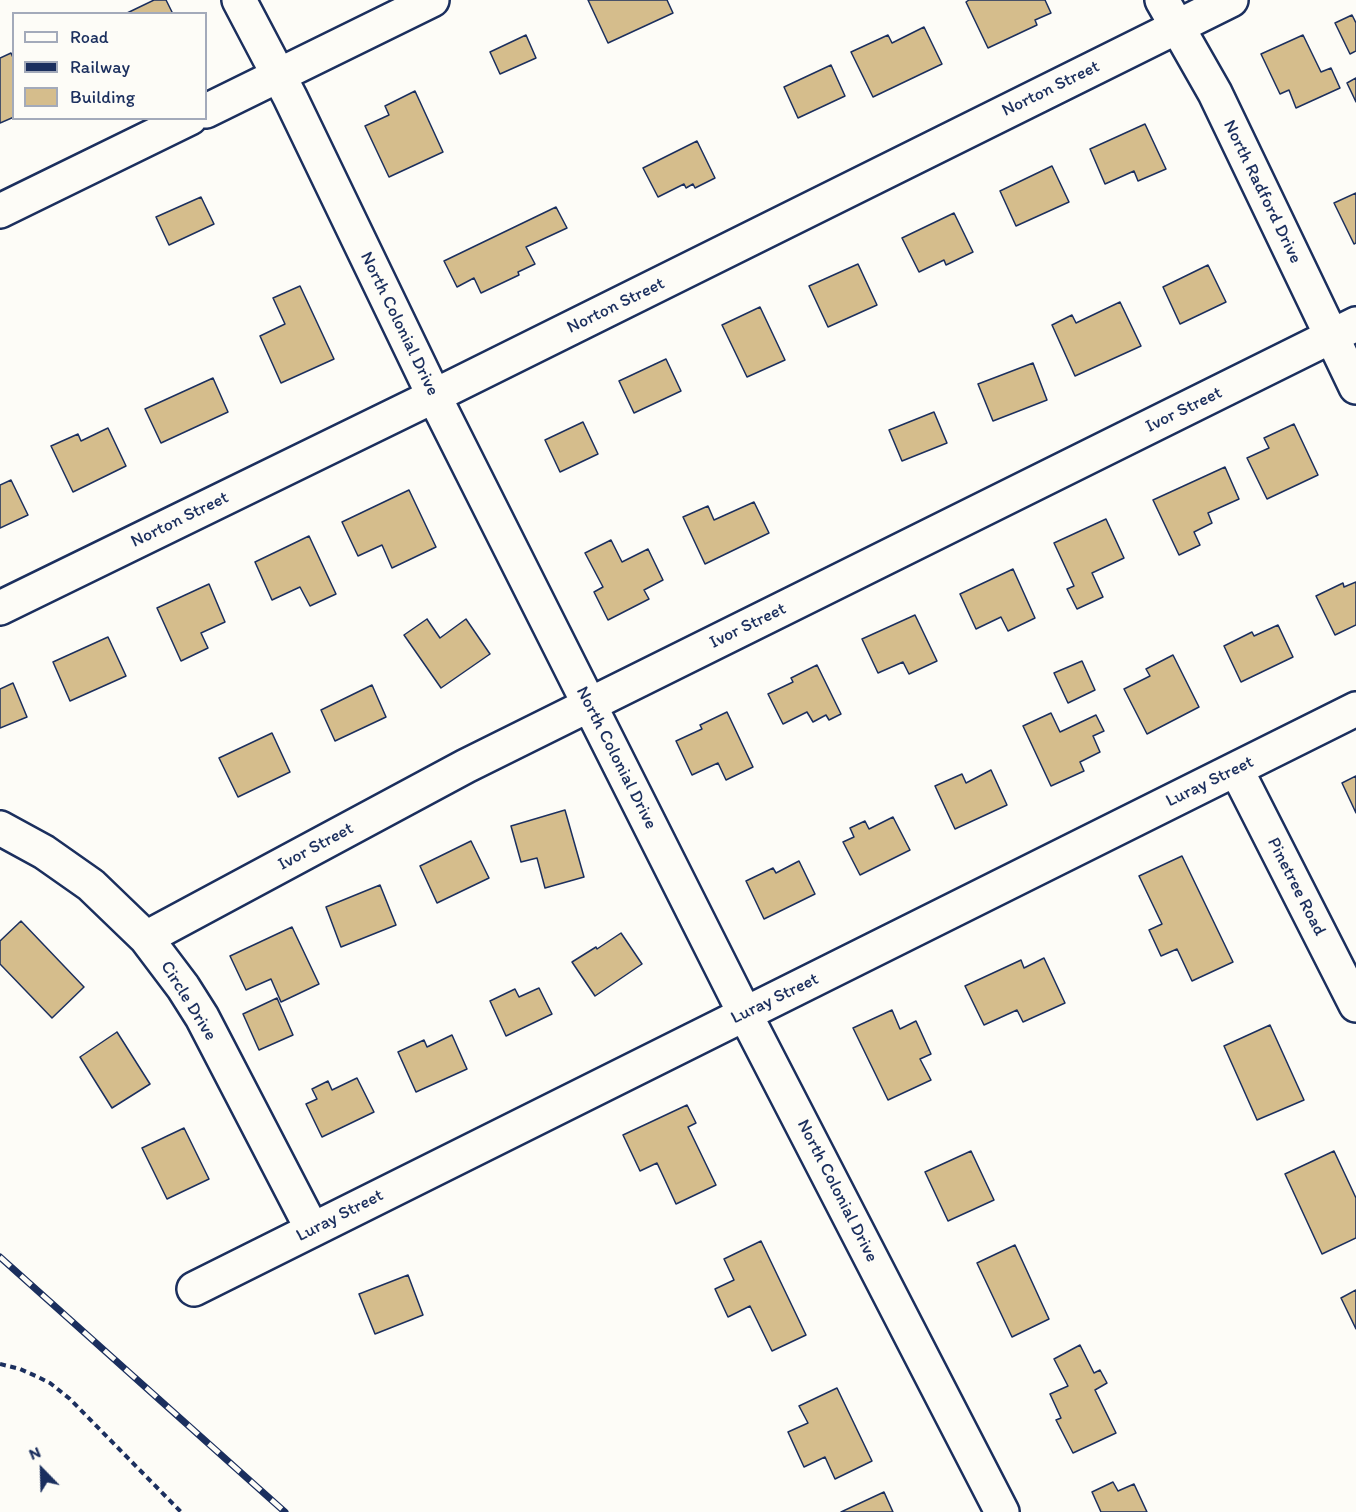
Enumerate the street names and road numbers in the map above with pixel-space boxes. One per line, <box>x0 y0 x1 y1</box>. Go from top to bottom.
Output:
street label: Norton Street <box>999 56 1103 122</box>
street label: North Radford Drive <box>1218 117 1306 267</box>
street label: North Colonial Drive <box>355 249 443 399</box>
street label: Norton Street <box>564 273 668 339</box>
street label: Ivor Street <box>1142 382 1226 438</box>
street label: Norton Street <box>128 487 232 553</box>
street label: Ivor Street <box>706 598 790 654</box>
street label: North Colonial Drive <box>571 683 661 833</box>
street label: Luray Street <box>1163 751 1257 813</box>
street label: Ivor Street <box>275 818 357 876</box>
street label: Pinetree Road <box>1262 834 1330 940</box>
street label: Circle Drive <box>155 957 221 1045</box>
street label: Luray Street <box>728 968 822 1030</box>
street label: North Colonial Drive <box>792 1116 882 1266</box>
street label: Luray Street <box>293 1185 387 1247</box>

